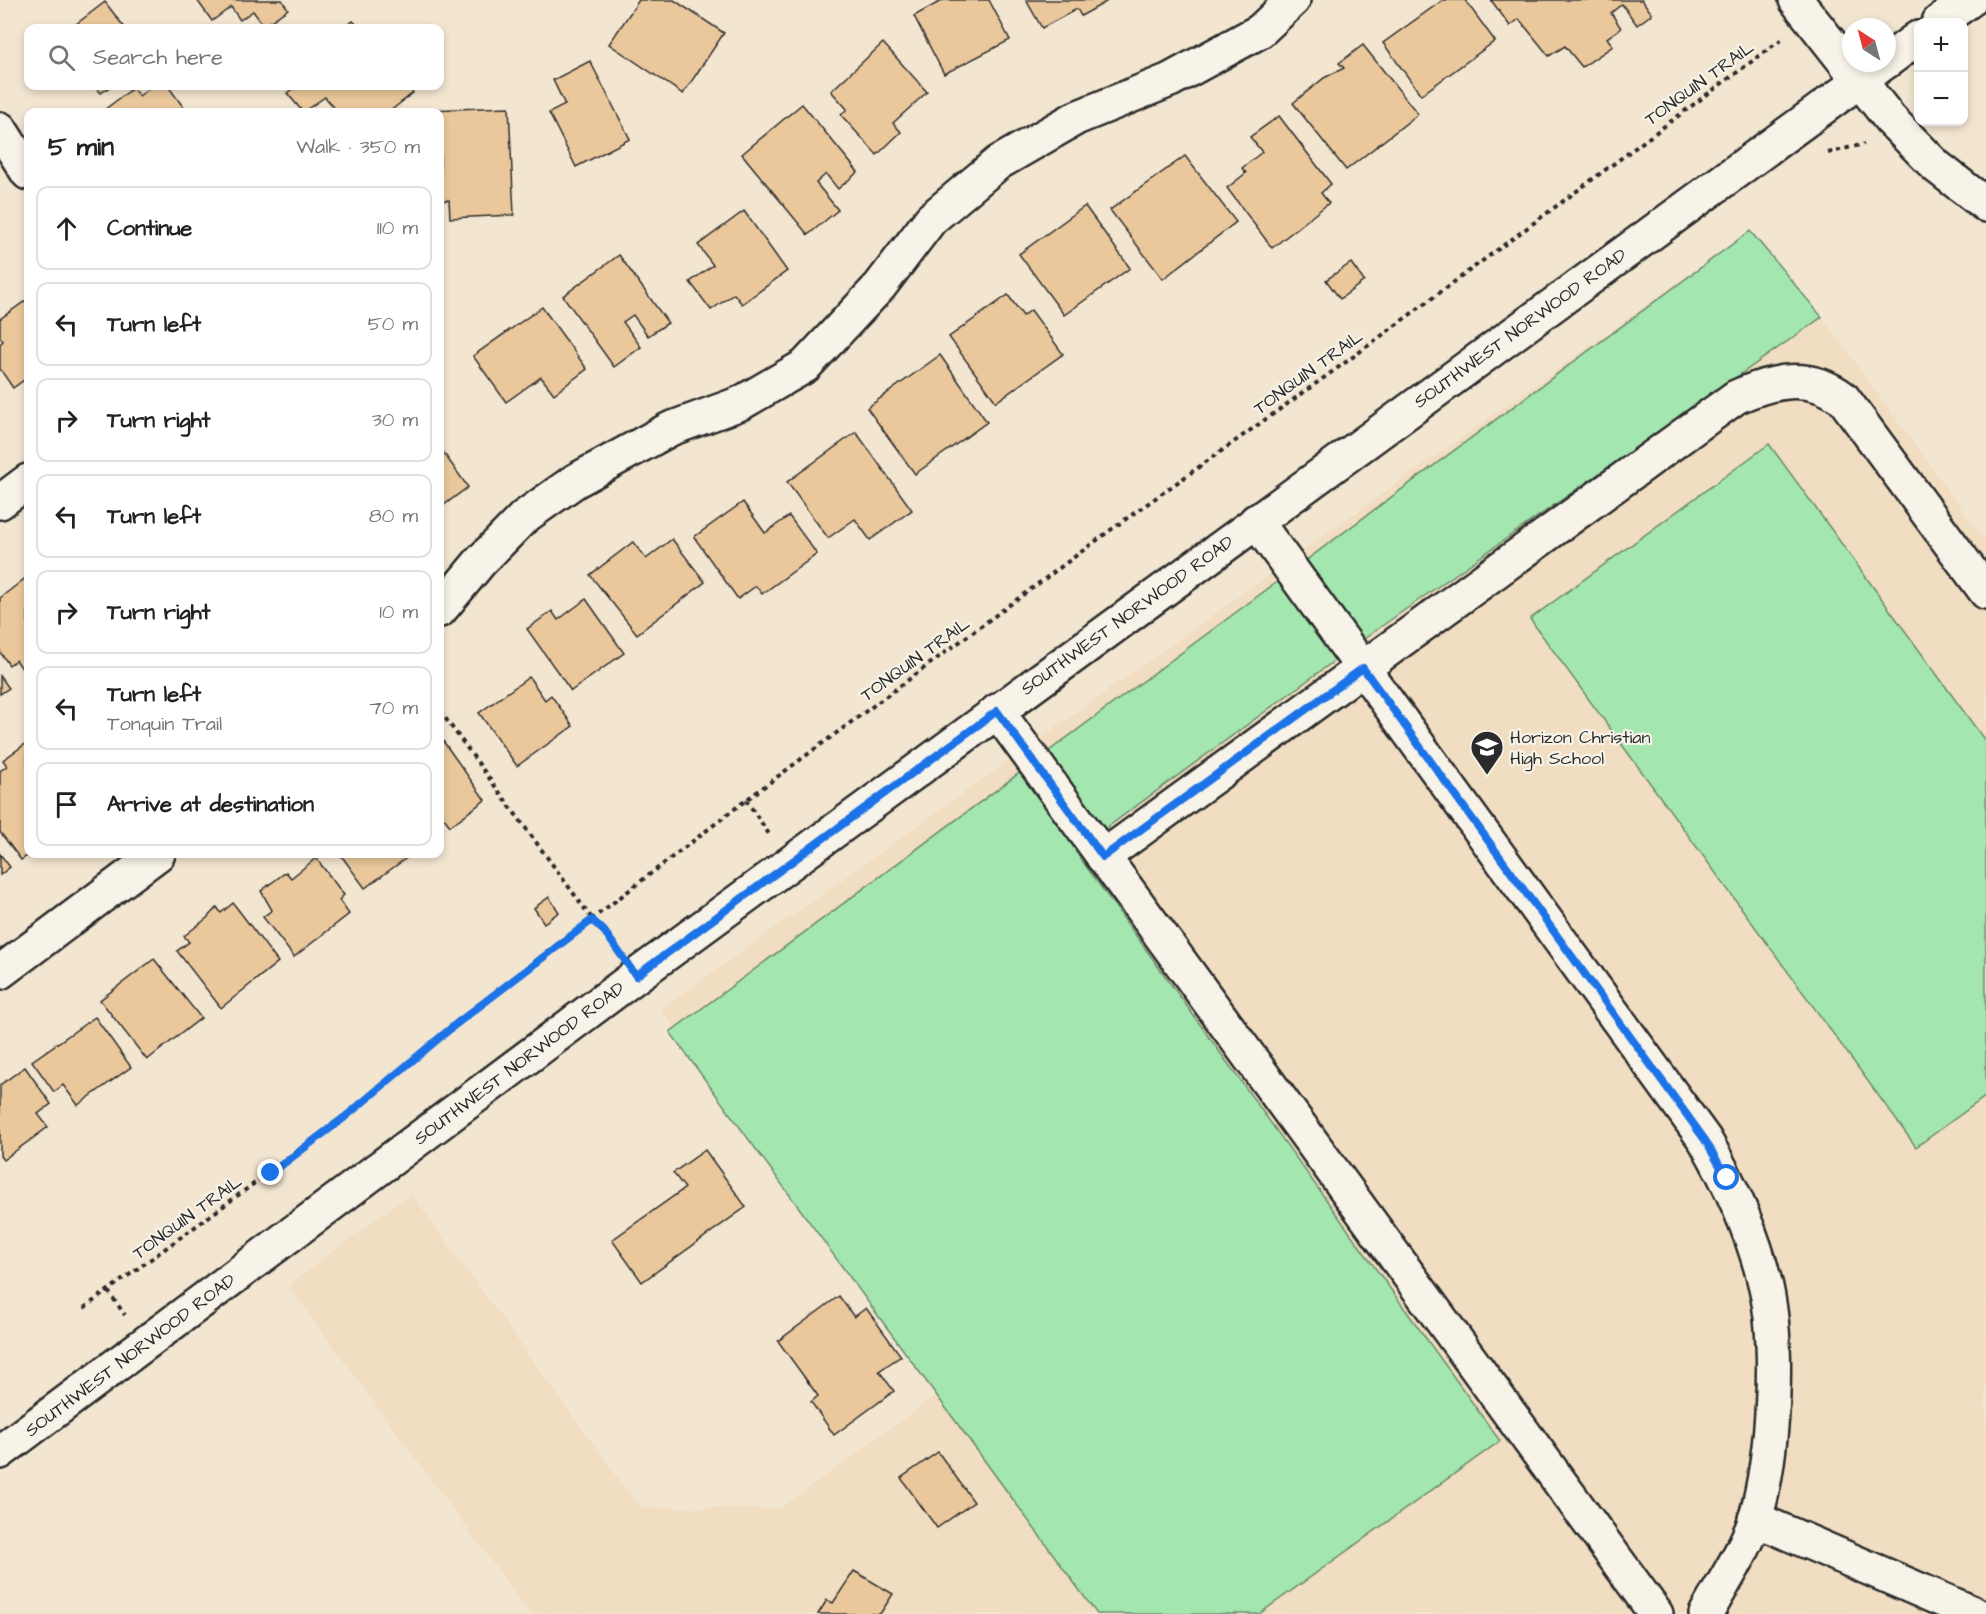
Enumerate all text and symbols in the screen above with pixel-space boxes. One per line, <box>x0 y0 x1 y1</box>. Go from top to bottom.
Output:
north arrow <box>1842 18 1896 72</box>
map controls <box>1914 18 1968 126</box>
button: + <box>1914 18 1968 72</box>
search box <box>24 24 444 90</box>
street label: TONQUIN TRAIL <box>1640 35 1759 132</box>
icon: search <box>45 41 78 74</box>
text: Search here <box>93 42 223 73</box>
button: − <box>1914 72 1968 126</box>
text: 5 min <box>48 129 114 165</box>
text: Walk · 350 m <box>296 133 420 161</box>
icon: ahead <box>50 212 83 245</box>
text: Continue <box>107 213 192 244</box>
text: 110 m <box>377 214 418 242</box>
street label: SOUTHWEST NORWOOD ROAD <box>1409 242 1632 414</box>
icon: left <box>50 308 83 341</box>
text: Turn left <box>107 309 201 340</box>
text: 50 m <box>368 310 418 338</box>
street label: TONQUIN TRAIL <box>1249 324 1368 421</box>
icon: right <box>50 404 83 437</box>
text: Turn right <box>107 405 210 436</box>
text: 30 m <box>372 406 418 434</box>
icon: left <box>50 500 83 533</box>
text: Turn left <box>107 501 201 532</box>
text: 80 m <box>369 502 418 530</box>
street label: SOUTHWEST NORWOOD ROAD <box>1016 529 1239 701</box>
icon: right <box>50 596 83 629</box>
text: Turn right <box>107 597 210 628</box>
text: 10 m <box>379 598 418 626</box>
street label: TONQUIN TRAIL <box>856 611 975 708</box>
text: Turn left <box>107 679 201 710</box>
icon: left <box>50 692 83 725</box>
text: 70 m <box>370 694 418 722</box>
text: Tonquin Trail <box>107 710 222 738</box>
place label: Horizon Christian High School <box>1510 725 1650 772</box>
school or university icon: Horizon Christian High School <box>1469 729 1505 776</box>
icon: arrive <box>50 788 83 821</box>
text: Arrive at destination <box>107 789 314 820</box>
street label: SOUTHWEST NORWOOD ROAD <box>409 976 630 1151</box>
route end <box>257 1159 283 1185</box>
route start <box>1713 1164 1739 1190</box>
street label: TONQUIN TRAIL <box>128 1169 247 1266</box>
street label: SOUTHWEST NORWOOD ROAD <box>20 1268 241 1443</box>

